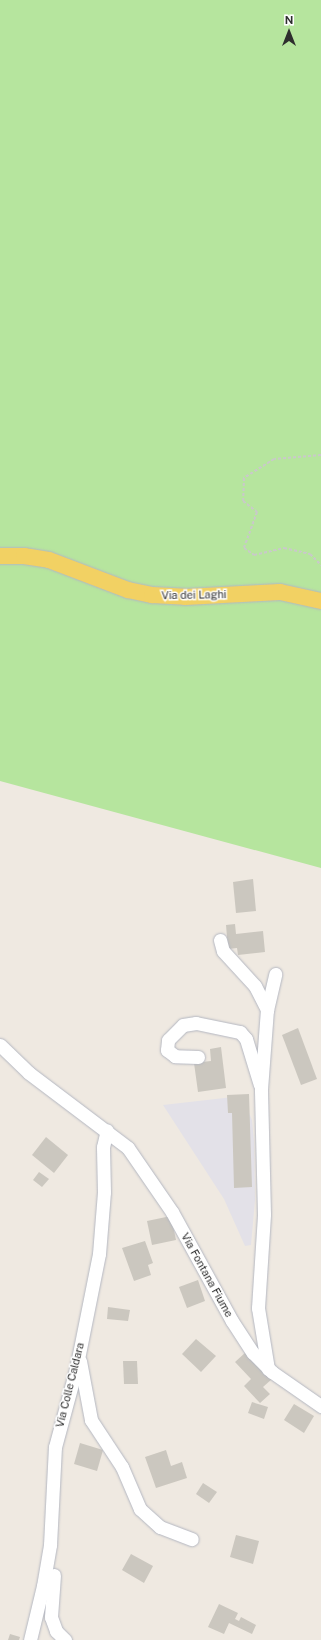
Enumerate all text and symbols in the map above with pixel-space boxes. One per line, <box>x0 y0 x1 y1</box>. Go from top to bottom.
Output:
north arrow <box>269 12 309 52</box>
text: N <box>285 14 293 26</box>
street label: Via dei Laghi <box>161 588 227 602</box>
street label: Via Fontana Fiume <box>178 1230 236 1320</box>
street label: Via Colle Caldara <box>53 1341 87 1429</box>

